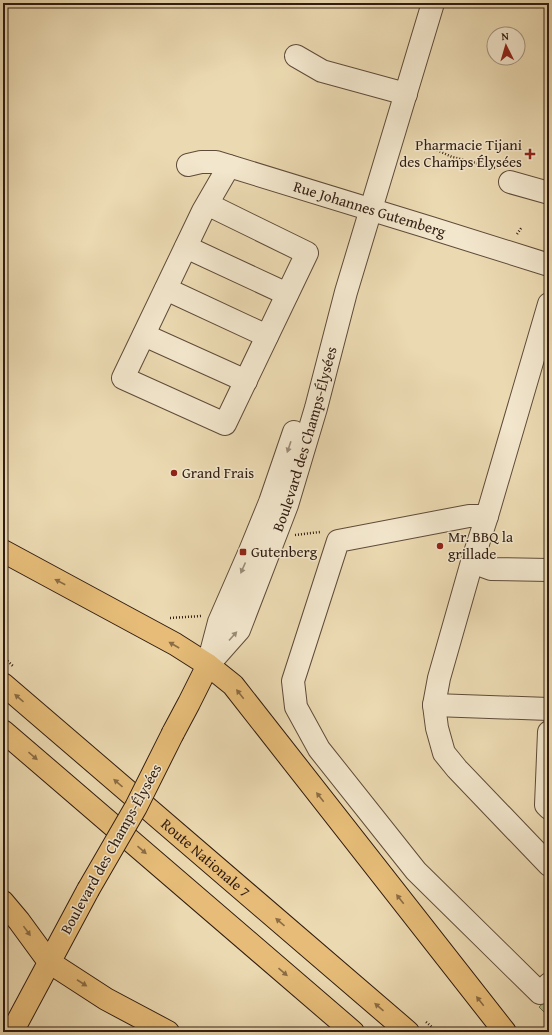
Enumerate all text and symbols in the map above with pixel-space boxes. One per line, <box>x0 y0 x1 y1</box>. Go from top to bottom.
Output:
north arrow <box>486 26 526 66</box>
text: N <box>501 28 510 44</box>
place label: Pharmacie Tijani des Champs Élysées <box>399 134 522 172</box>
marker: Pharmacie Tijani des Champs Élysées <box>525 149 535 159</box>
street label: Rue Johannes Gutemberg <box>291 175 449 242</box>
street label: Boulevard des Champs-Élysées <box>267 344 341 534</box>
one-way arrow <box>285 441 291 453</box>
place label: Grand Frais <box>182 462 254 483</box>
marker: Grand Frais <box>169 468 179 478</box>
place label: Mr. BBQ la grillade <box>448 526 513 564</box>
place label: Gutenberg <box>251 541 318 562</box>
marker: Mr. BBQ la grillade <box>435 541 445 551</box>
marker: Gutenberg <box>238 547 248 557</box>
one-way arrow <box>240 563 246 574</box>
one-way arrow <box>54 579 66 586</box>
one-way arrow <box>229 630 238 641</box>
one-way arrow <box>168 641 180 648</box>
one-way arrow <box>236 689 244 700</box>
one-way arrow <box>14 693 24 703</box>
one-way arrow <box>27 752 38 761</box>
street label: Boulevard des Champs-Élysées <box>55 760 166 938</box>
one-way arrow <box>112 778 123 787</box>
one-way arrow <box>316 791 324 802</box>
street label: Route Nationale 7 <box>157 813 255 902</box>
one-way arrow <box>136 846 147 855</box>
one-way arrow <box>396 893 405 904</box>
one-way arrow <box>276 918 285 927</box>
one-way arrow <box>23 926 31 937</box>
one-way arrow <box>278 967 288 976</box>
one-way arrow <box>77 979 87 987</box>
one-way arrow <box>476 996 485 1007</box>
one-way arrow <box>374 1002 384 1011</box>

